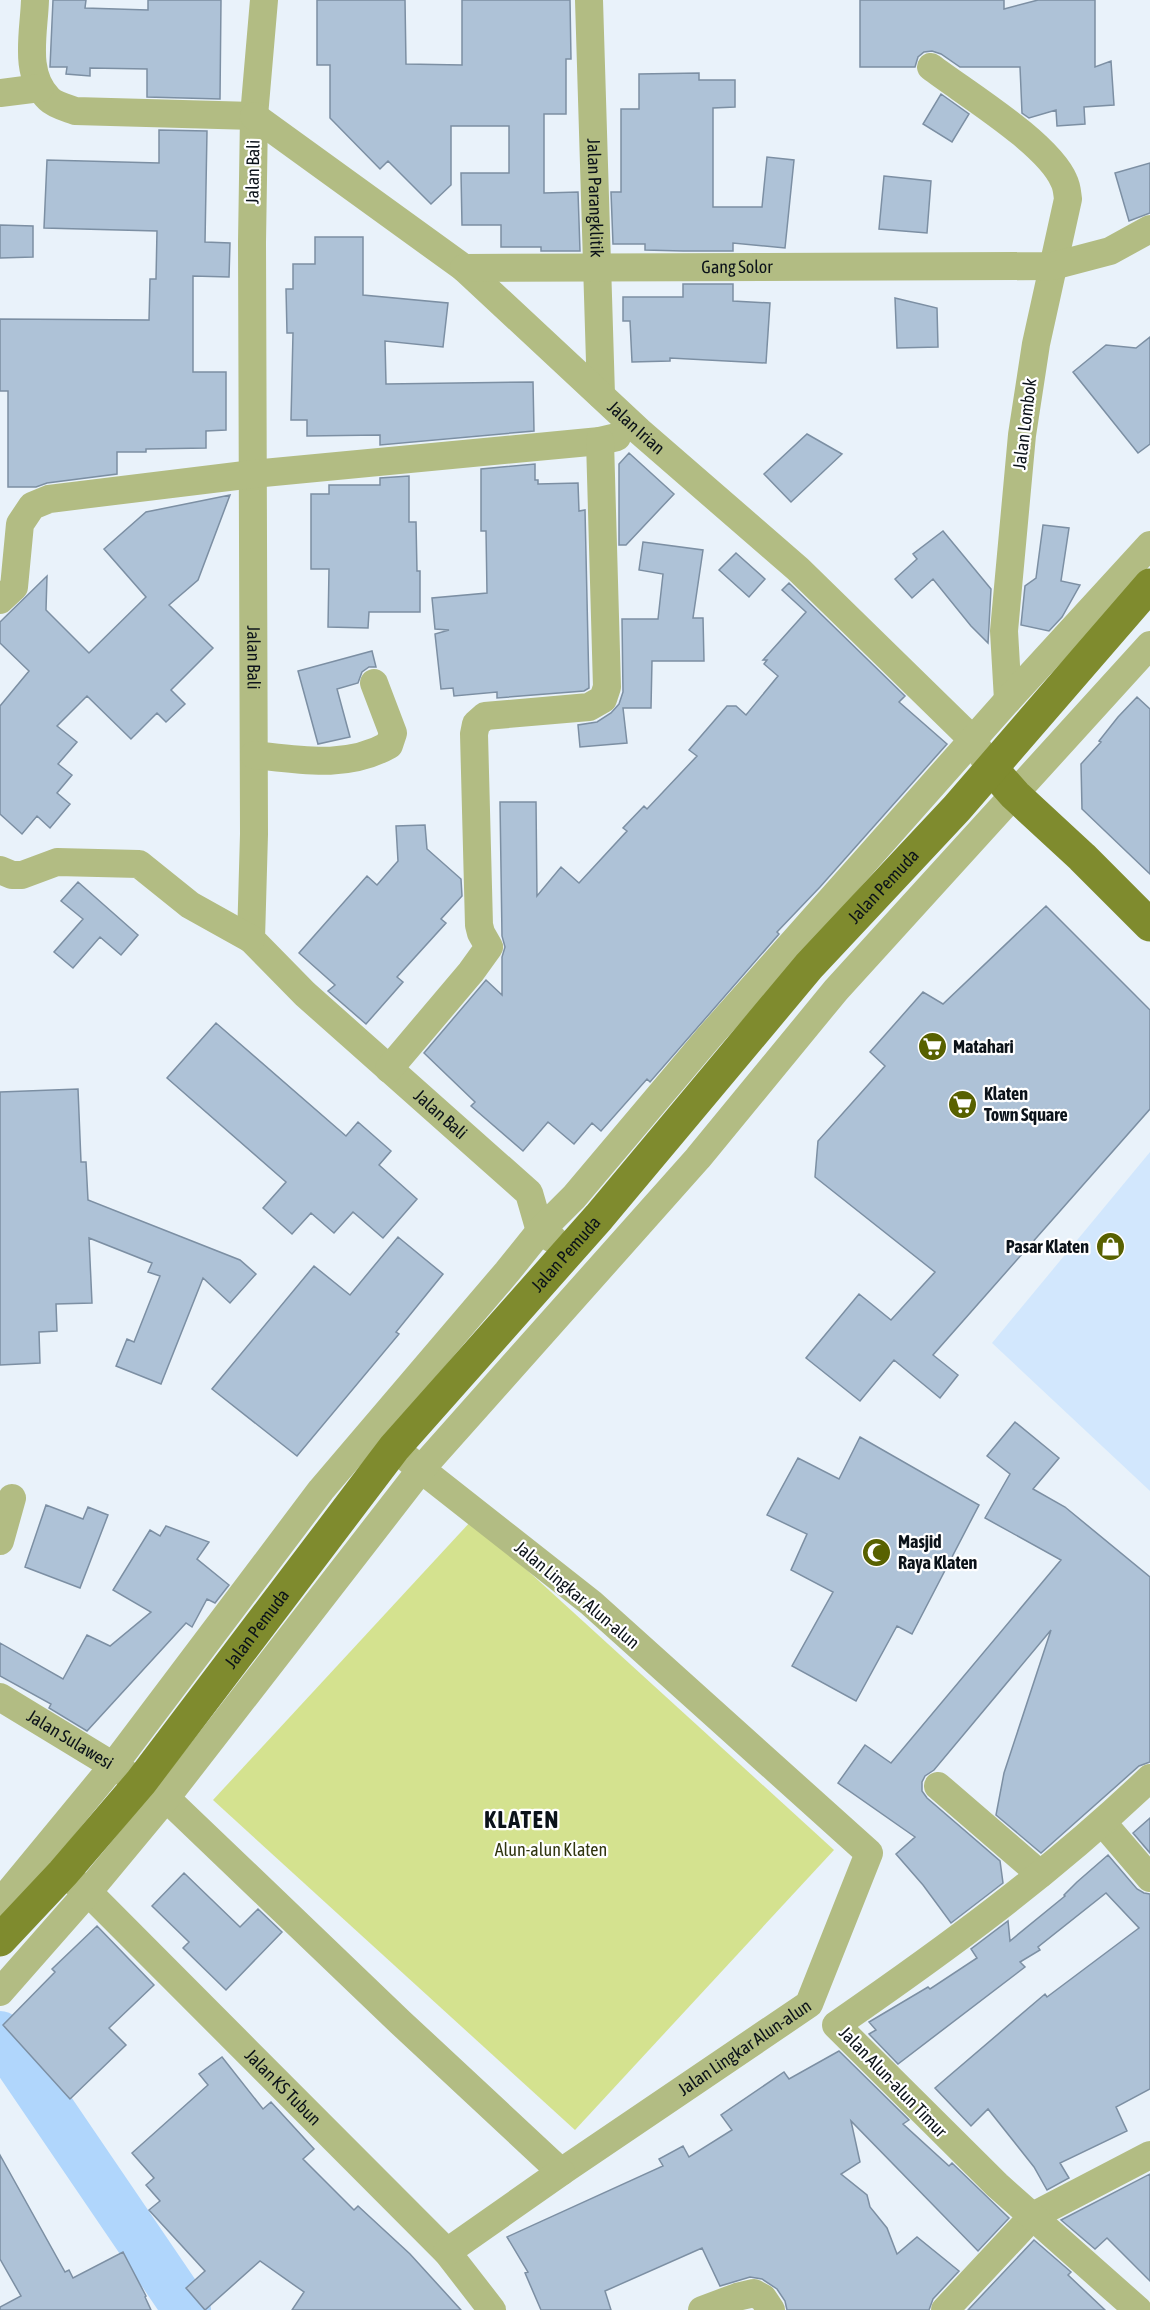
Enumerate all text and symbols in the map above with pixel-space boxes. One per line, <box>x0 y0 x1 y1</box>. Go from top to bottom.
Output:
street label: Jalan Parangklitik <box>583 138 608 258</box>
street label: Jalan Bali <box>241 140 264 204</box>
street label: Gang Solor <box>701 256 773 277</box>
street label: Jalan Lombok <box>1008 377 1041 471</box>
street label: Jalan Irian <box>603 396 669 459</box>
street label: Jalan Bali <box>243 625 265 690</box>
street label: Jalan Pemuda <box>843 845 923 928</box>
supermarket icon: Matahari <box>916 1031 948 1063</box>
place label: Matahari <box>953 1036 1014 1057</box>
place label: Klaten Town Square <box>984 1083 1068 1125</box>
street label: Jalan Bali <box>410 1085 472 1143</box>
supermarket icon: Klaten Town Square <box>947 1088 979 1120</box>
street label: Jalan Pemuda <box>527 1212 605 1296</box>
shop icon: Pasar Klaten <box>1094 1231 1126 1263</box>
place label: Pasar Klaten <box>1006 1236 1089 1257</box>
place label: Masjid Raya Klaten <box>898 1531 978 1573</box>
street label: Jalan Lingkar Alun-alun <box>511 1536 644 1653</box>
mosque icon: Masjid Raya Klaten <box>861 1536 893 1568</box>
street label: Jalan Pemuda <box>220 1585 293 1672</box>
street label: Jalan Sulawesi <box>23 1705 117 1773</box>
district label: KLATEN <box>484 1806 560 1833</box>
park label: Alun-alun Klaten <box>495 1839 607 1860</box>
street label: Jalan Lingkar Alun-alun <box>674 1995 815 2100</box>
street label: Jalan Alun-alun Timur <box>835 2022 952 2142</box>
street label: Jalan KS Tubun <box>241 2045 326 2130</box>

